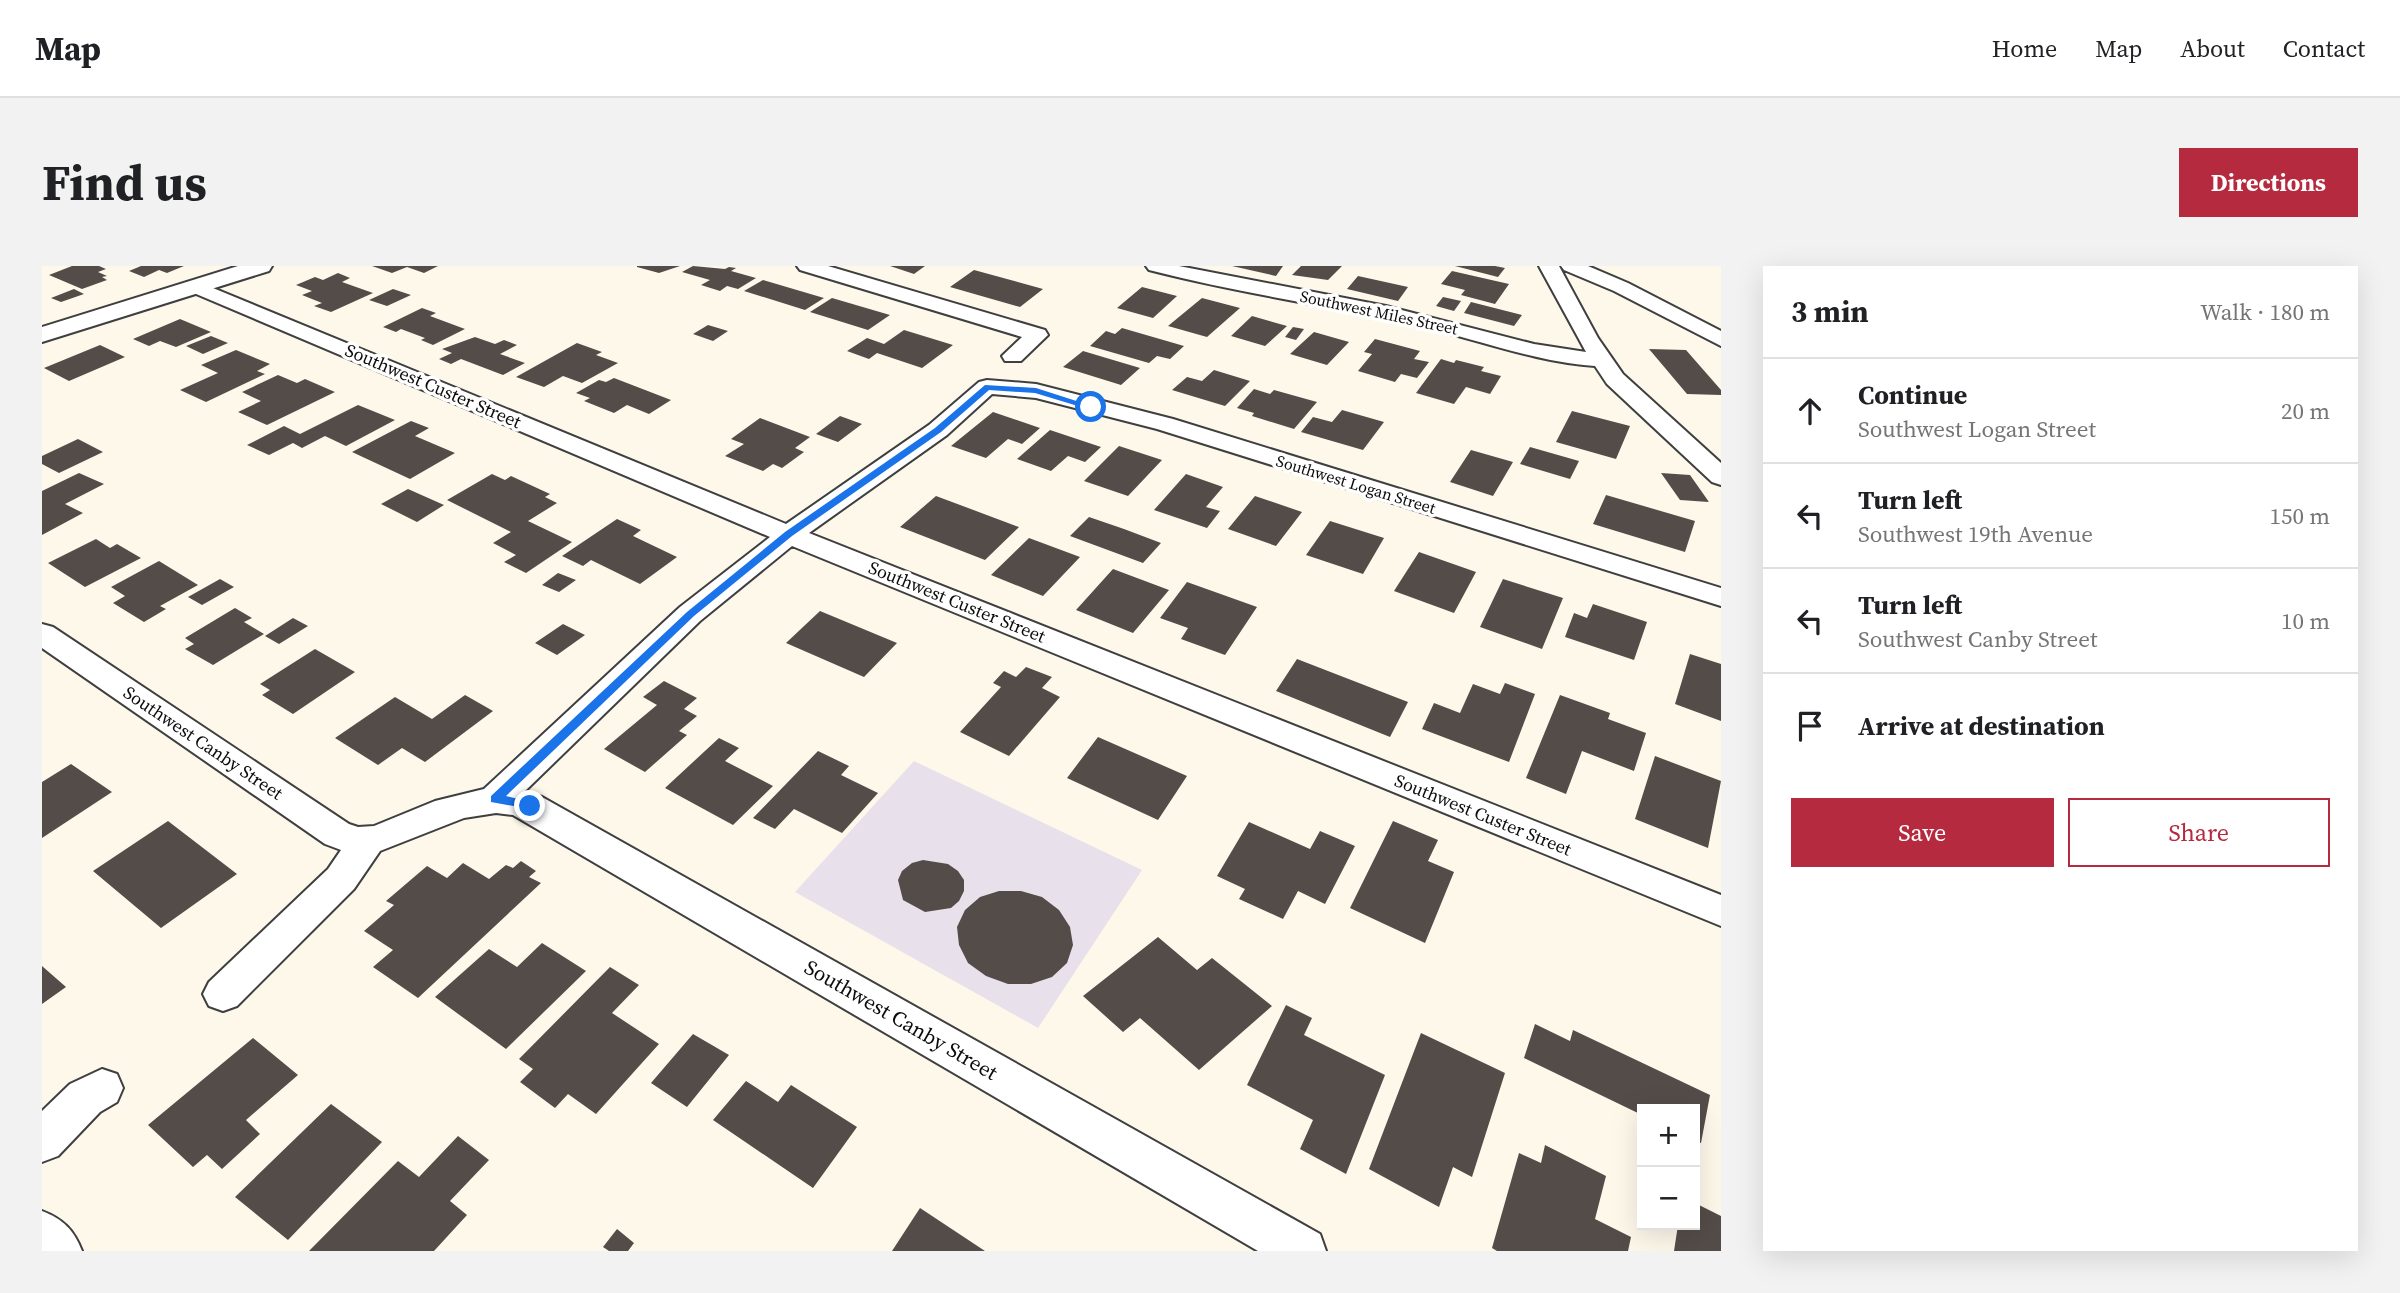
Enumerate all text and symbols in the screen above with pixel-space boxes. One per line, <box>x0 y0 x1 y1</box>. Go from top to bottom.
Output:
text: Map <box>35 26 101 71</box>
text: Home <box>1992 32 2057 65</box>
text: Map <box>2095 32 2142 65</box>
text: About <box>2180 32 2245 65</box>
text: Contact <box>2283 32 2365 65</box>
button: Directions <box>2179 148 2358 217</box>
text: Find us <box>42 149 207 216</box>
street label: Southwest Miles Street <box>1298 285 1461 340</box>
text: 3 min <box>1791 291 1869 332</box>
text: Walk · 180 m <box>2200 296 2330 328</box>
street label: Southwest Custer Street <box>341 337 525 434</box>
text: Continue <box>1858 377 1967 413</box>
route start <box>1075 391 1106 422</box>
icon: ahead <box>1791 392 1829 430</box>
text: 20 m <box>2281 395 2330 427</box>
text: Southwest Logan Street <box>1858 413 2096 445</box>
street label: Southwest Logan Street <box>1274 449 1439 519</box>
text: Turn left <box>1858 482 1962 518</box>
icon: left <box>1791 497 1829 535</box>
text: 150 m <box>2269 500 2330 532</box>
text: Southwest 19th Avenue <box>1858 518 2093 550</box>
street label: Southwest Custer Street <box>865 555 1050 649</box>
text: Turn left <box>1858 587 1962 623</box>
icon: left <box>1791 602 1829 640</box>
text: 10 m <box>2281 605 2330 637</box>
text: Southwest Canby Street <box>1858 623 2098 655</box>
street label: Southwest Canby Street <box>119 680 288 805</box>
icon: arrive <box>1791 707 1829 745</box>
text: Arrive at destination <box>1858 708 2105 744</box>
street label: Southwest Custer Street <box>1391 768 1576 862</box>
route end <box>514 790 545 821</box>
button: Save <box>1791 798 2054 867</box>
button: Share <box>2068 798 2330 867</box>
street label: Southwest Canby Street <box>799 952 1003 1087</box>
map controls <box>1637 1104 1700 1230</box>
button: + <box>1637 1104 1700 1167</box>
button: − <box>1637 1167 1700 1230</box>

